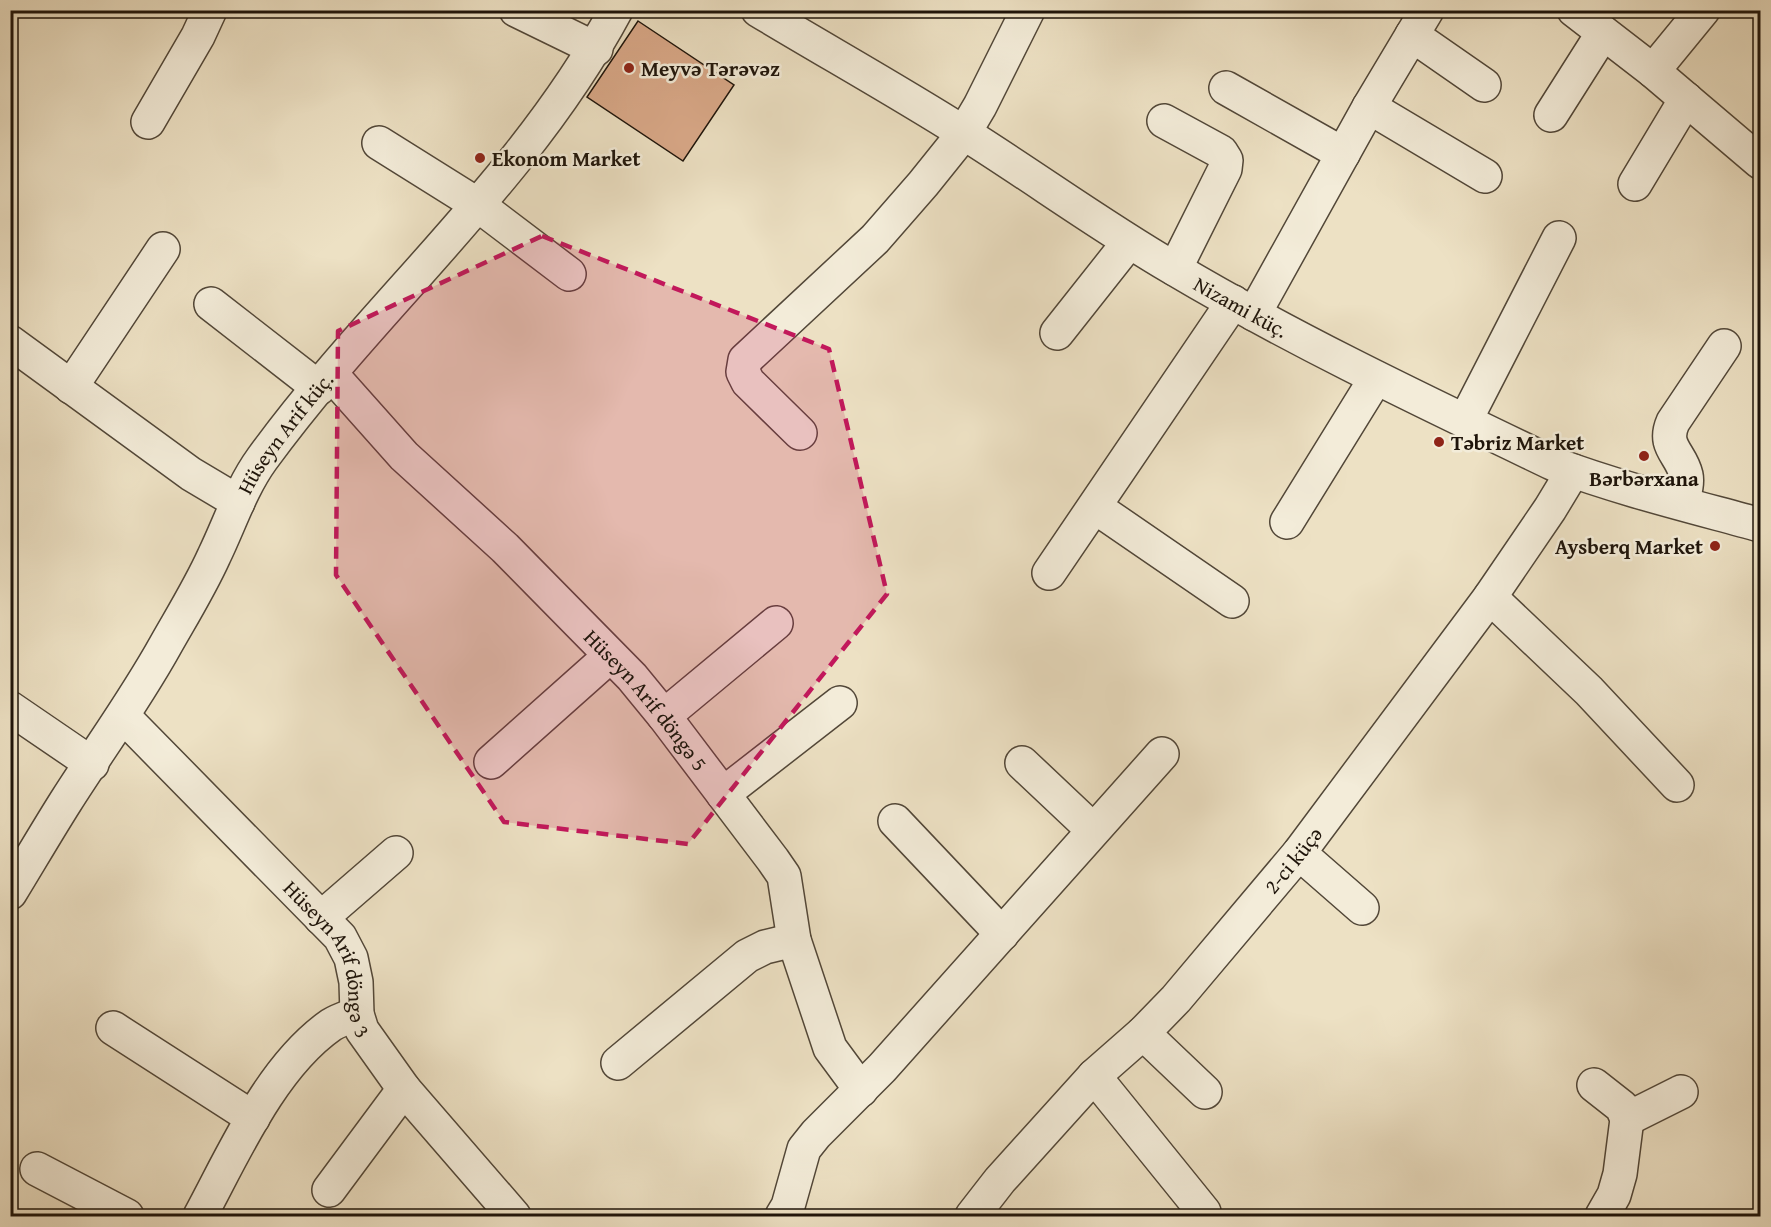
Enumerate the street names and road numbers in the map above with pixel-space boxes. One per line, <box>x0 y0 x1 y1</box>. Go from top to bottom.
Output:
street label: Nizami küç. <box>1188 268 1293 345</box>
street label: Hüseyn Arif küç. <box>229 365 340 499</box>
street label: Hüseyn Arif döngə 5 <box>577 622 716 777</box>
street label: 2-ci küçə <box>1256 820 1329 900</box>
street label: Hüseyn Arif döngə 3 <box>277 873 378 1044</box>

